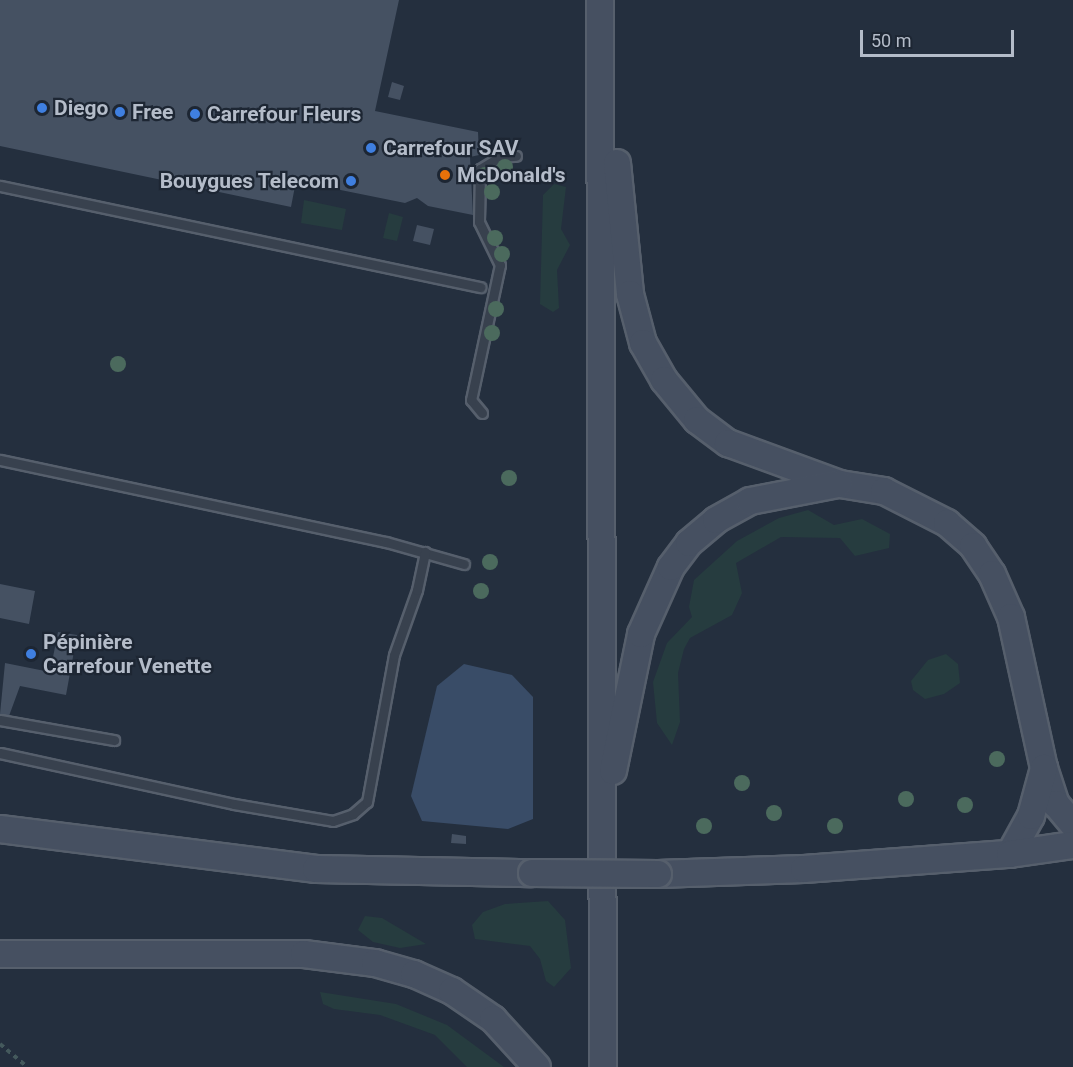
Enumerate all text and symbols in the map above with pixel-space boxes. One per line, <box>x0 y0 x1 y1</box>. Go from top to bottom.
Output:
scale bar <box>863 18 1018 56</box>
text: 50 m <box>871 30 911 51</box>
place label: Diego <box>54 95 108 121</box>
place label: Free <box>132 99 173 125</box>
marker: Diego <box>35 101 49 115</box>
place label: Carrefour Fleurs <box>207 101 361 127</box>
marker: Free <box>113 105 127 119</box>
marker: Carrefour Fleurs <box>188 107 202 121</box>
place label: Carrefour SAV <box>383 135 518 161</box>
marker: Carrefour SAV <box>364 141 378 155</box>
place label: McDonald's <box>457 162 565 188</box>
place label: Bouygues Telecom <box>159 168 339 194</box>
marker: McDonald's <box>438 168 452 182</box>
marker: Bouygues Telecom <box>344 174 358 188</box>
place label: Pépinière Carrefour Venette <box>43 629 212 679</box>
marker: Pépinière Carrefour Venette <box>24 647 38 661</box>

